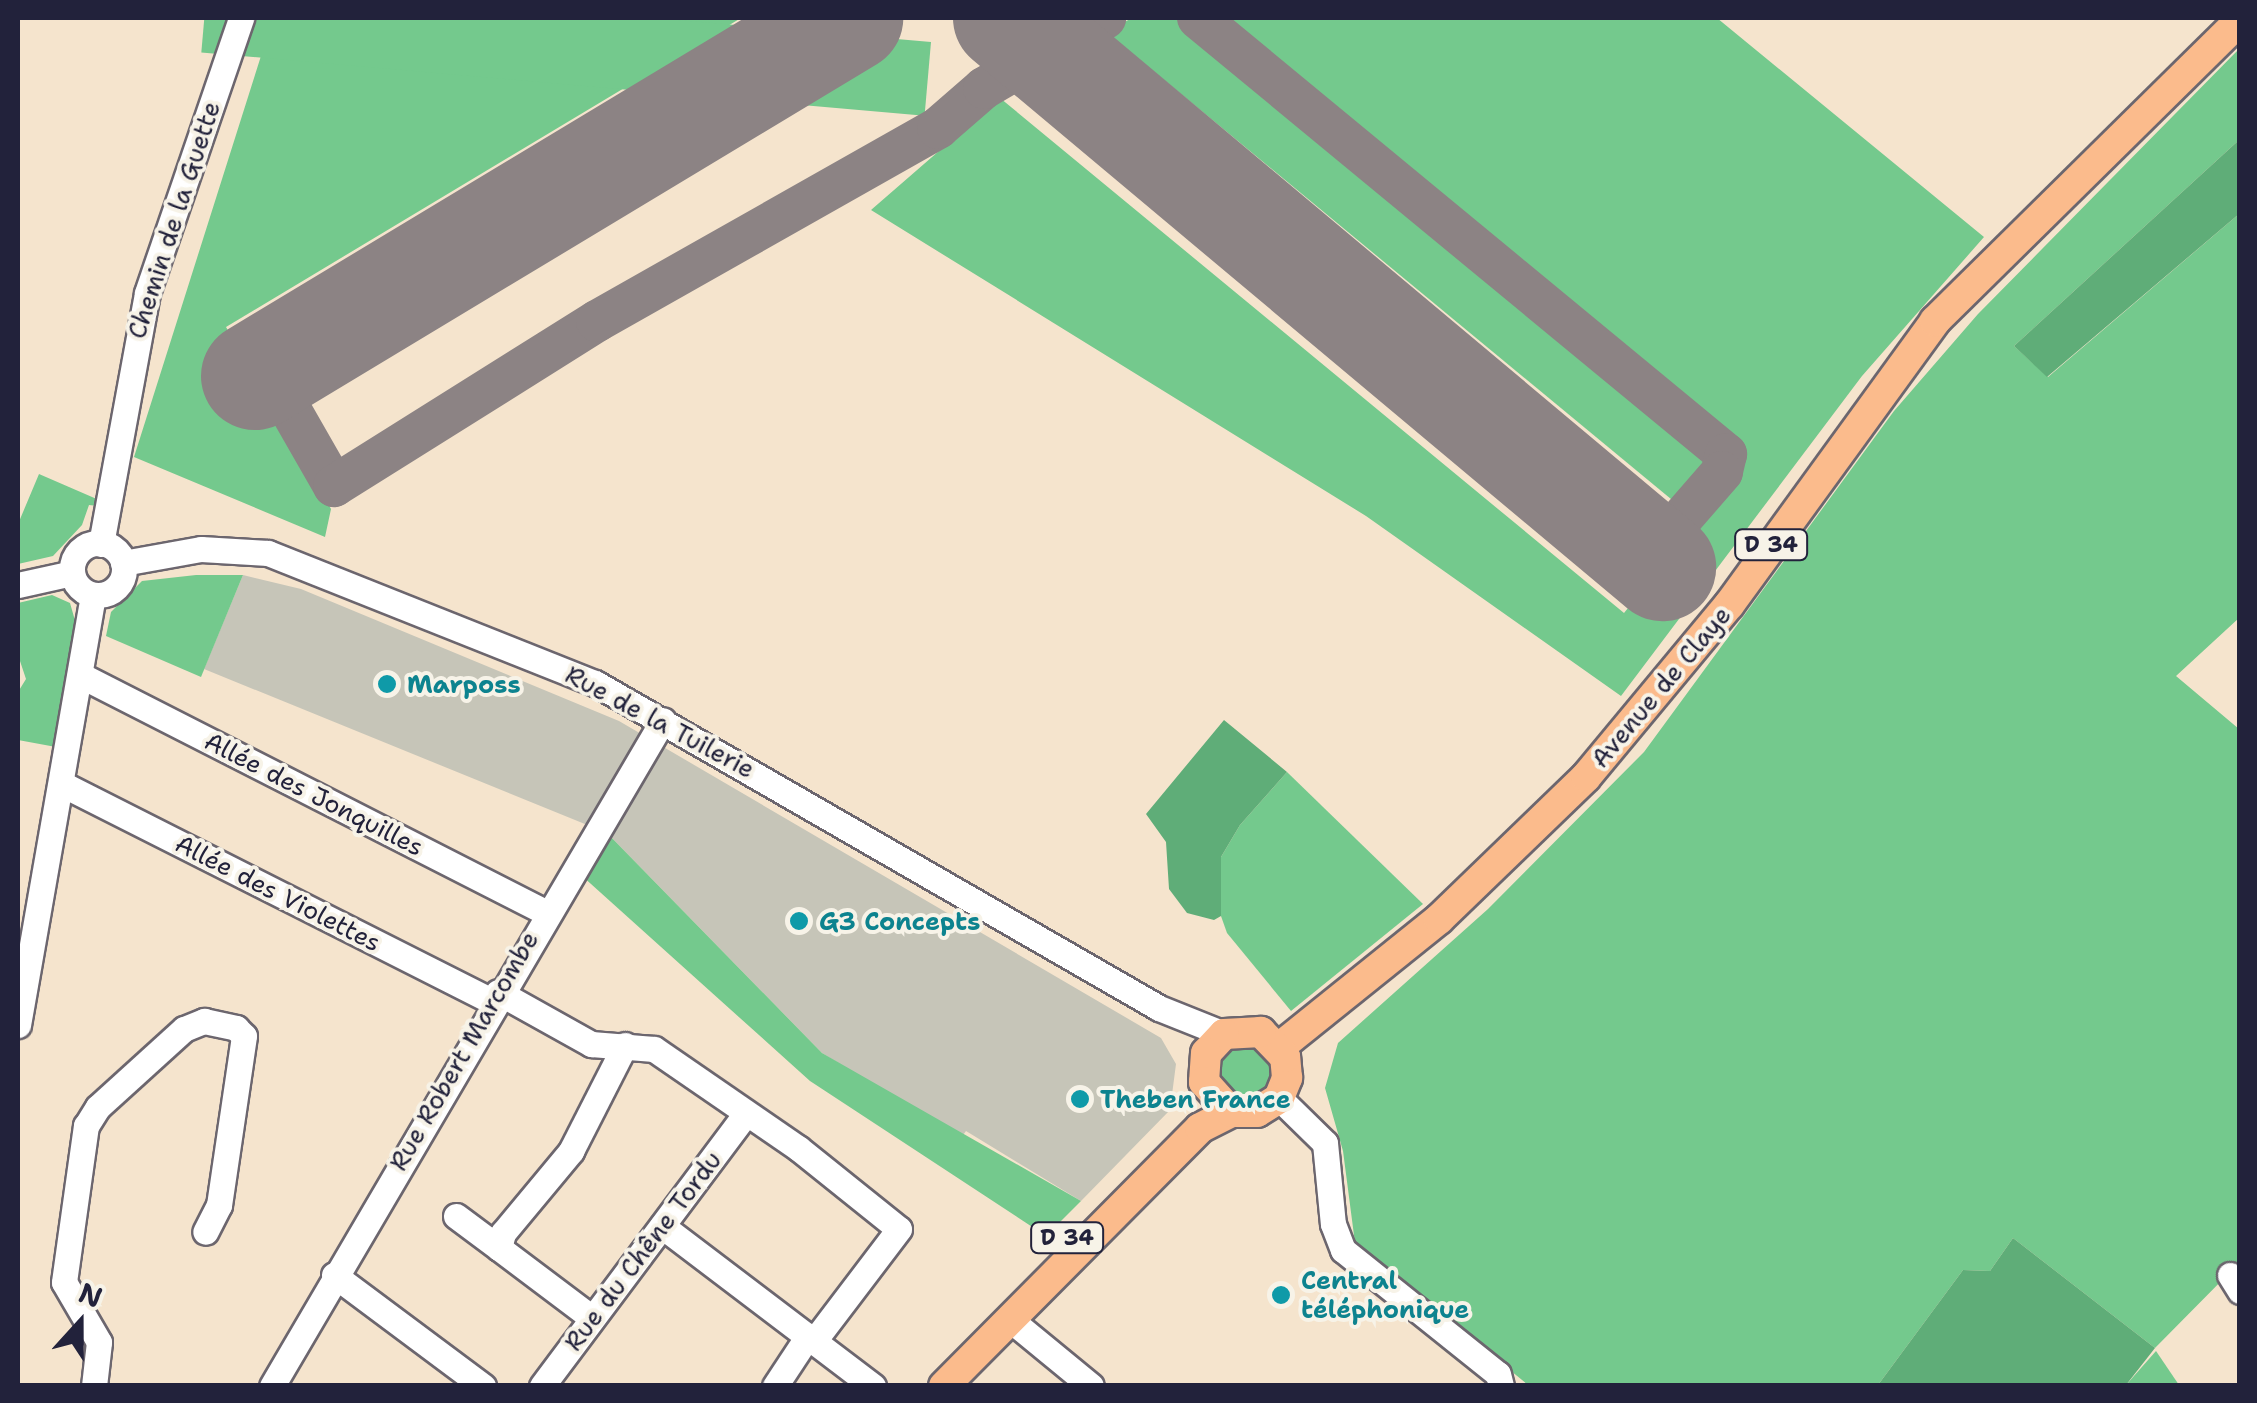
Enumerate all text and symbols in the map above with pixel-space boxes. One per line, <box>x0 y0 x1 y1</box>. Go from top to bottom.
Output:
street label: Chemin de la Guette <box>121 98 227 342</box>
road number: D 34 <box>1734 528 1808 562</box>
street label: Avenue de Claye <box>1585 600 1737 774</box>
street label: Rue de la Tuilerie <box>560 659 760 785</box>
place label: Marposs <box>407 669 521 699</box>
marker: Marposs <box>376 673 398 695</box>
street label: Allée des Jonquilles <box>200 726 428 862</box>
street label: Allée des Violettes <box>170 828 386 958</box>
place label: G3 Concepts <box>819 906 980 936</box>
marker: G3 Concepts <box>788 910 810 932</box>
street label: Rue Robert Marcombe <box>383 926 545 1176</box>
place label: Theben France <box>1100 1084 1291 1114</box>
marker: Theben France <box>1069 1088 1091 1110</box>
street label: Rue du Chêne Tordu <box>558 1145 728 1357</box>
road number: D 34 <box>1030 1221 1104 1255</box>
place label: Central téléphonique <box>1301 1266 1469 1325</box>
north arrow <box>30 1273 130 1373</box>
text: N <box>74 1273 108 1317</box>
marker: Central téléphonique <box>1270 1284 1292 1306</box>

